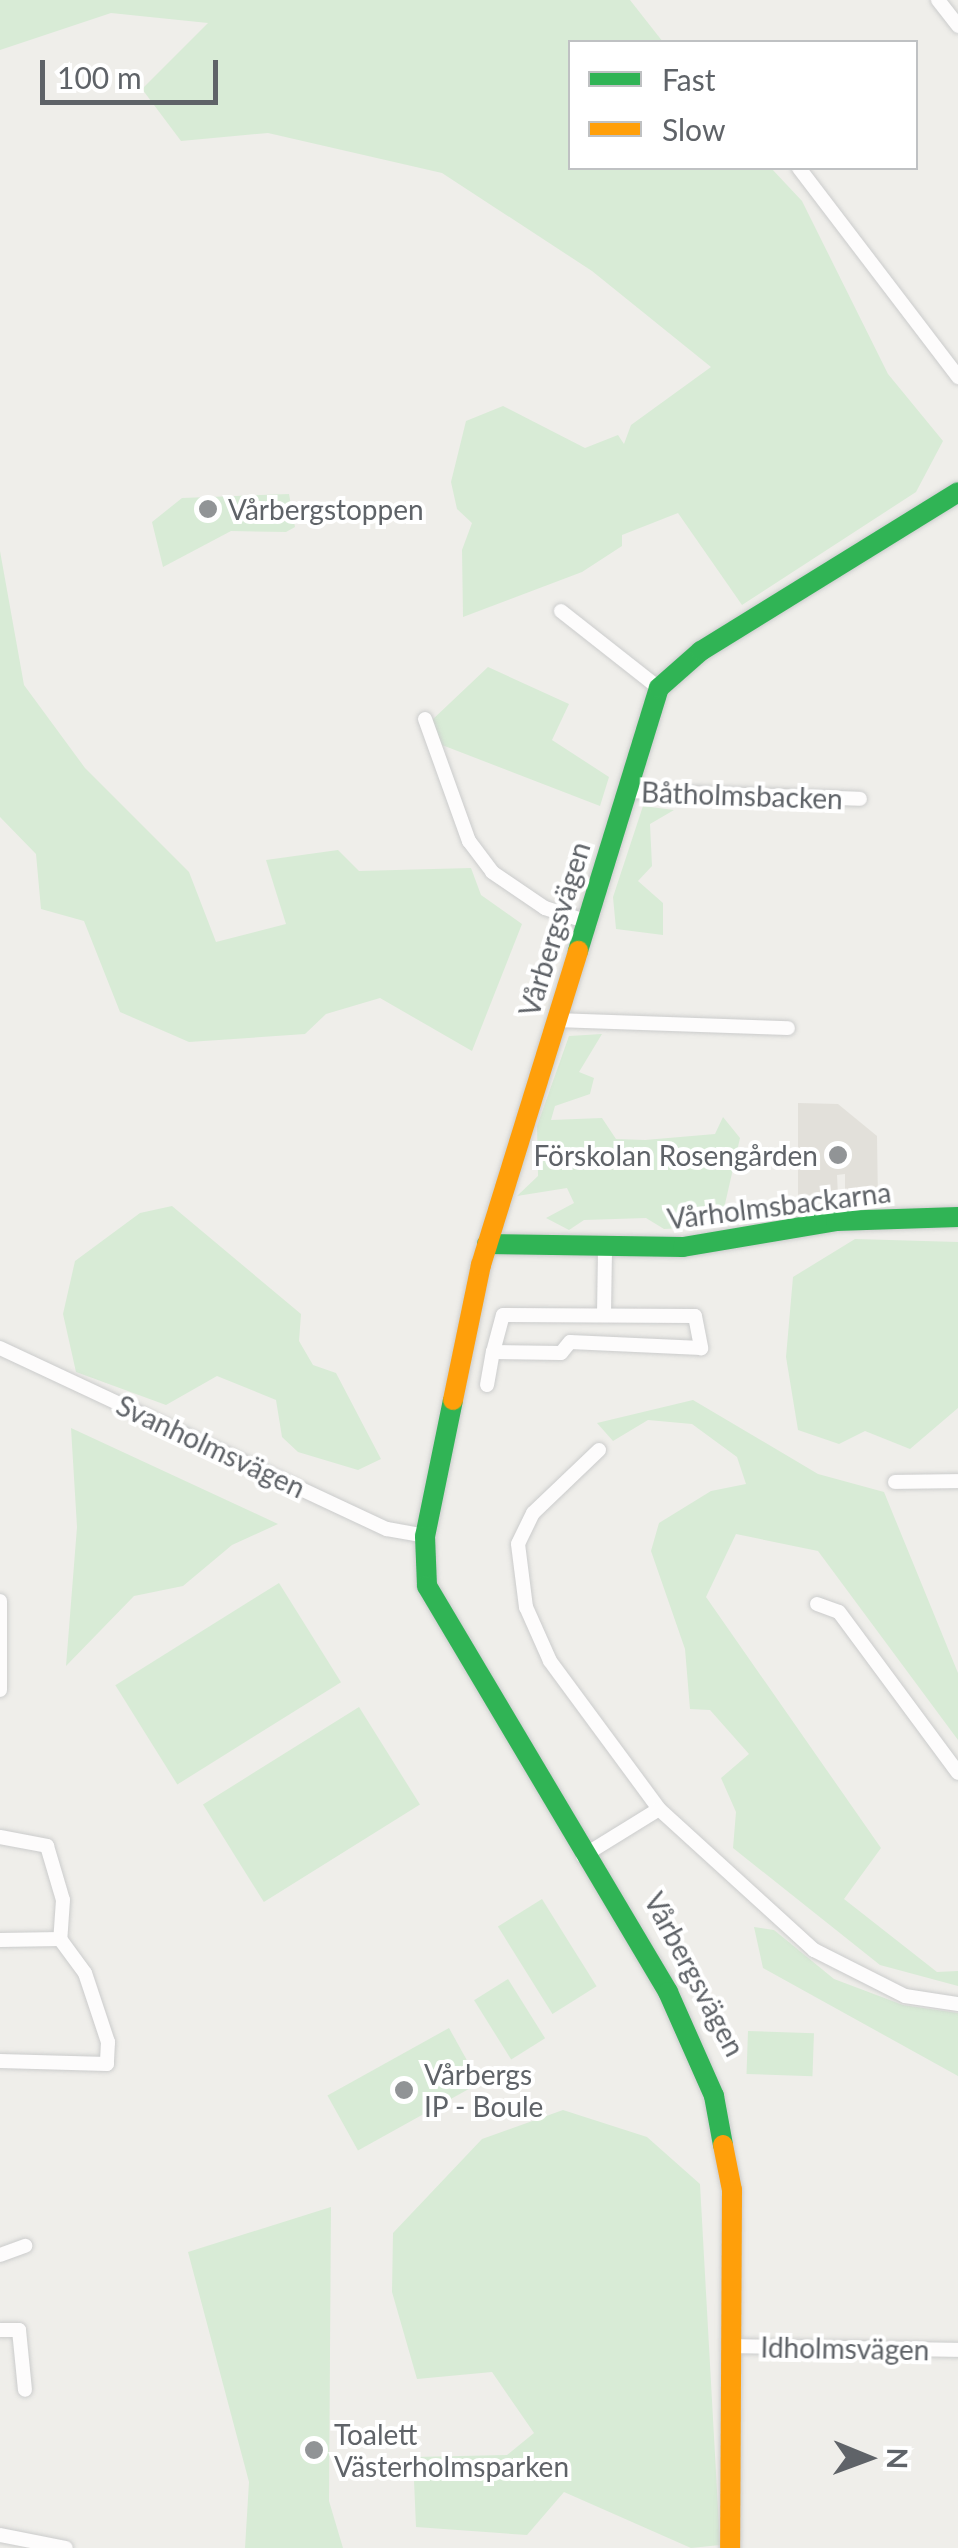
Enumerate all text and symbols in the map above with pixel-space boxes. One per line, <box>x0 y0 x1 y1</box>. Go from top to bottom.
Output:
scale bar <box>45 40 222 102</box>
legend <box>568 40 918 170</box>
text: 100 m <box>57 59 142 95</box>
text: Fast <box>662 61 716 97</box>
text: Slow <box>662 111 725 147</box>
place label: Vårbergstoppen <box>228 492 424 526</box>
marker: Vårbergstoppen <box>197 498 219 520</box>
street label: Båtholmsbacken <box>641 775 843 815</box>
street label: Vårbergsvägen <box>512 838 596 1020</box>
place label: Förskolan Rosengården <box>533 1138 818 1172</box>
marker: Förskolan Rosengården <box>827 1144 849 1166</box>
street label: Vårholmsbackarna <box>665 1175 893 1235</box>
street label: Svanholmsvägen <box>111 1388 311 1504</box>
street label: Vårbergsvägen <box>638 1886 752 2062</box>
place label: Vårbergs IP - Boule <box>424 2057 544 2123</box>
marker: Vårbergs IP - Boule <box>393 2079 415 2101</box>
street label: Idholmsvägen <box>760 2330 930 2366</box>
north arrow <box>818 2408 918 2508</box>
place label: Toalett Västerholmsparken <box>334 2417 569 2483</box>
marker: Toalett Västerholmsparken <box>303 2439 325 2461</box>
text: N <box>881 2447 915 2470</box>

